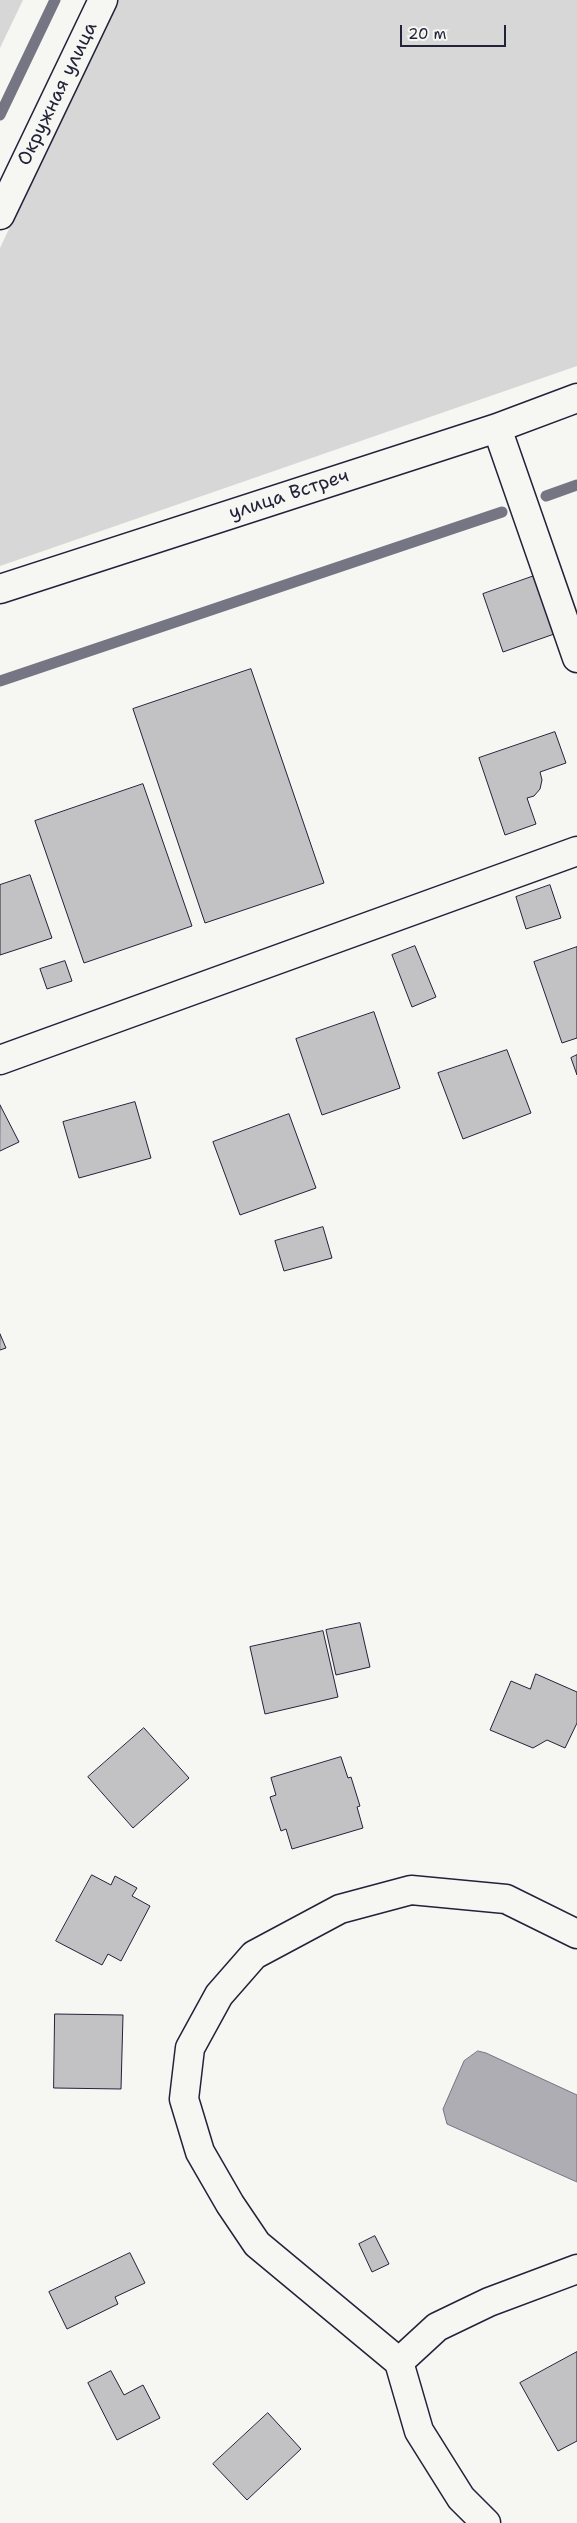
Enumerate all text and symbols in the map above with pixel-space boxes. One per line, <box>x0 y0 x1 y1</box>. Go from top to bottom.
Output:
scale bar <box>402 15 508 47</box>
street label: Окружная улица <box>13 18 103 170</box>
text: 20 m <box>408 24 447 44</box>
street label: улица Встреч <box>226 465 352 525</box>

